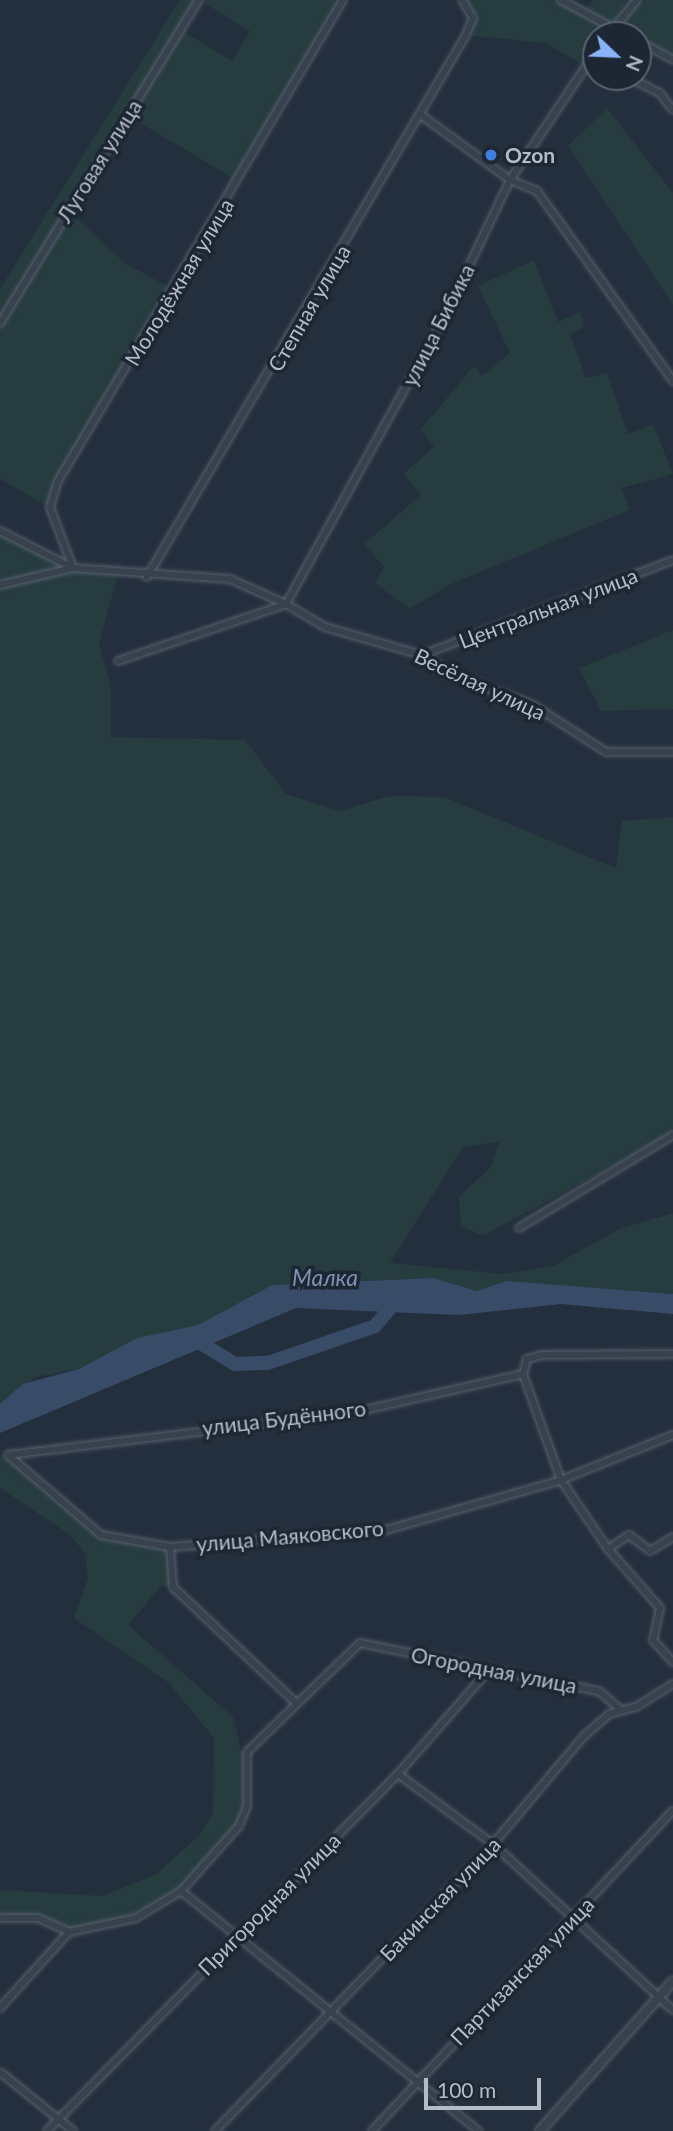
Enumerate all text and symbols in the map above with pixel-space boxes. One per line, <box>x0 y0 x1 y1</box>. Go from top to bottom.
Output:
north arrow <box>582 21 652 91</box>
text: N <box>622 52 648 75</box>
street label: Луговая улица <box>51 95 147 227</box>
place label: Ozon <box>505 142 555 168</box>
marker: Ozon <box>483 147 499 163</box>
street label: Молодёжная улица <box>119 194 239 370</box>
street label: Степная улица <box>263 240 355 376</box>
street label: улица Бибика <box>397 260 479 390</box>
street label: Центральная улица <box>455 562 641 654</box>
street label: Весёлая улица <box>411 643 549 725</box>
water label: Малка <box>292 1263 358 1291</box>
street label: улица Будённого <box>201 1395 367 1441</box>
street label: улица Маяковского <box>195 1515 385 1557</box>
street label: Огородная улица <box>409 1642 579 1698</box>
street label: Пригородная улица <box>193 1828 345 1980</box>
street label: Бакинская улица <box>374 1832 506 1966</box>
street label: Партизанская улица <box>445 1892 599 2050</box>
scale bar <box>428 2064 545 2108</box>
text: 100 m <box>437 2077 496 2102</box>

